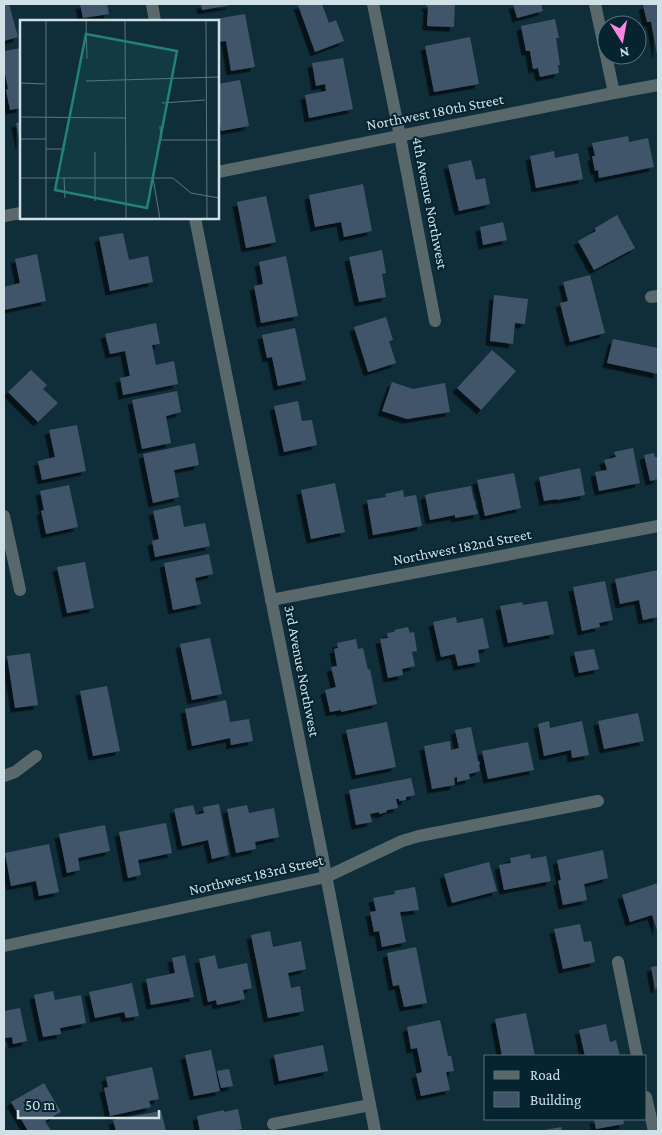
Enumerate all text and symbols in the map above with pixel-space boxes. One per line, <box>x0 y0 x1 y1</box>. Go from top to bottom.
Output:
north arrow <box>597 15 647 65</box>
inset map <box>20 20 219 219</box>
text: N <box>618 44 631 62</box>
street label: Northwest 180th Street <box>365 91 506 133</box>
street label: 4th Avenue Northwest <box>409 136 451 271</box>
street label: Northwest 182nd Street <box>391 526 534 568</box>
street label: 3rd Avenue Northwest <box>281 604 323 739</box>
street label: Northwest 183rd Street <box>187 852 326 898</box>
legend <box>484 1055 647 1120</box>
text: Road <box>530 1067 561 1083</box>
scale bar <box>18 1088 159 1120</box>
text: Building <box>530 1092 581 1109</box>
text: 50 m <box>25 1097 55 1113</box>

